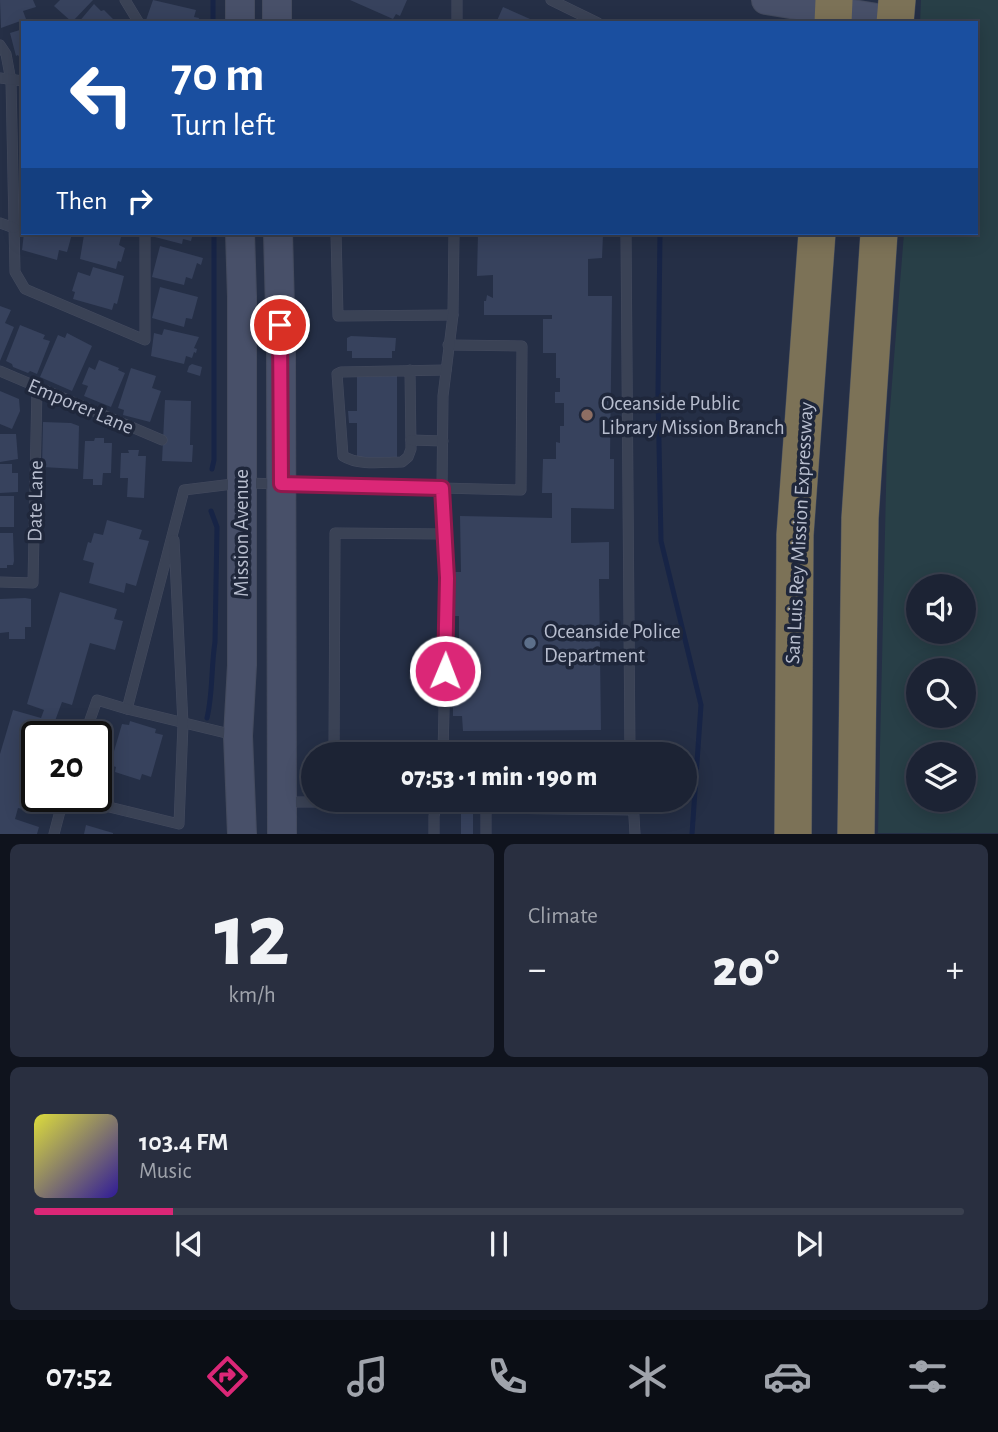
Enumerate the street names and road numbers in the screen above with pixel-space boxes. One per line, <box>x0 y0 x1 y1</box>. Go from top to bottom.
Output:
street label: Emporer Lane <box>25 375 137 438</box>
street label: San Luis Rey Mission Expressway <box>782 401 817 665</box>
street label: Date Lane <box>24 460 47 542</box>
street label: Mission Avenue <box>231 469 252 597</box>

